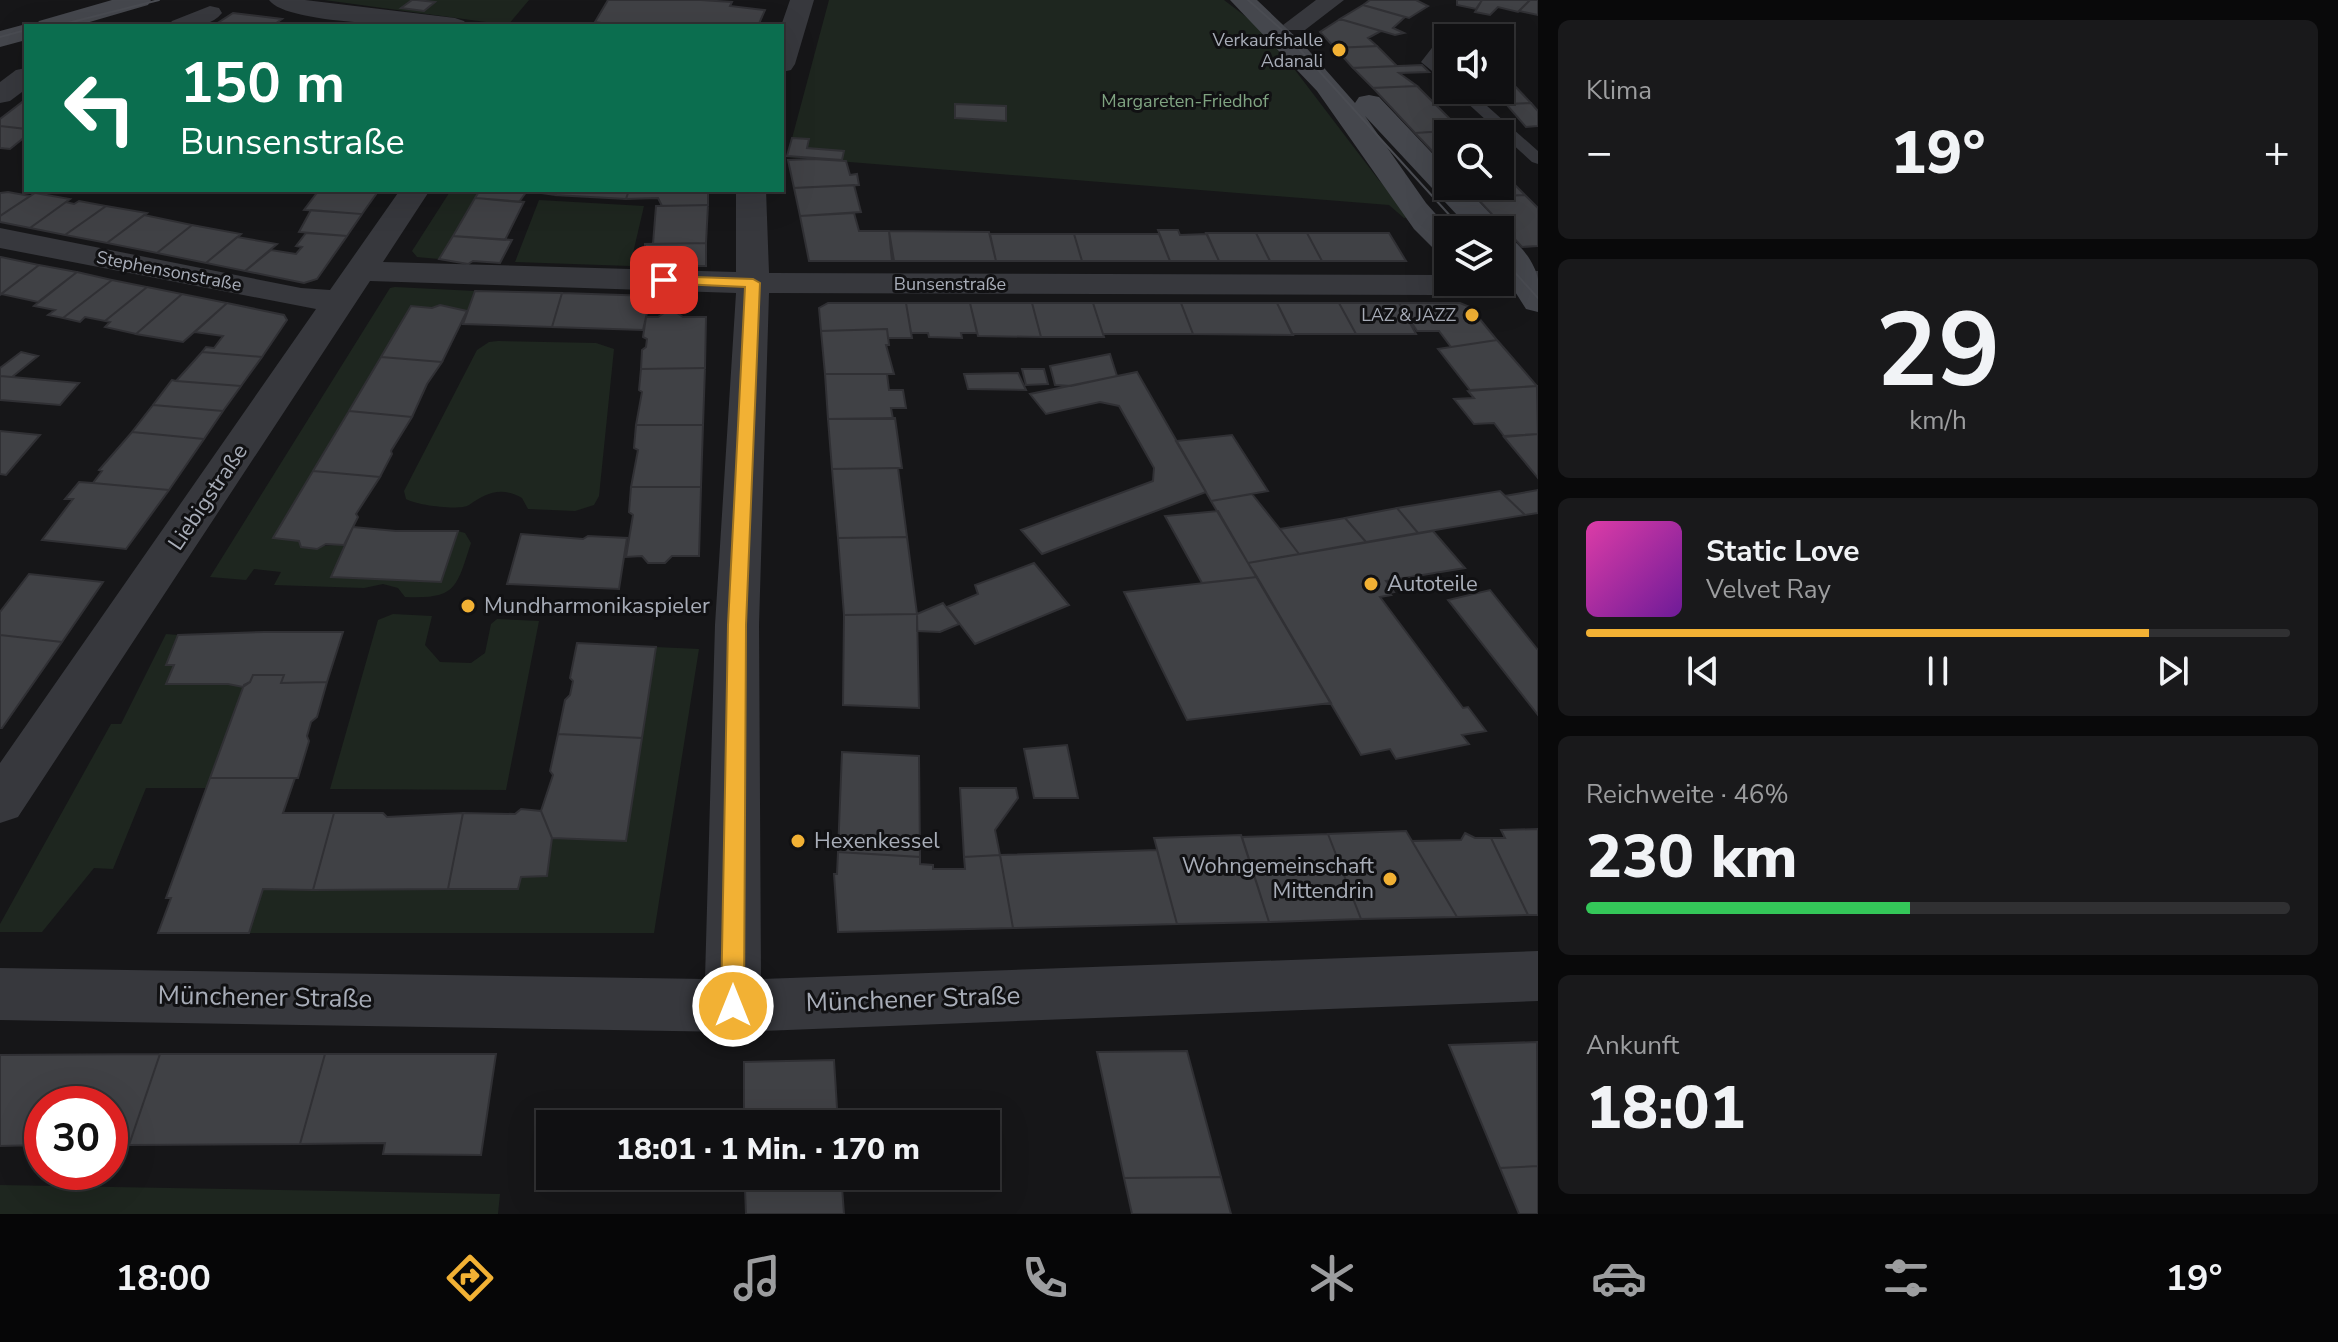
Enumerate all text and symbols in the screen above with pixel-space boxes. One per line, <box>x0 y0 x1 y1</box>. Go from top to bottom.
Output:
map controls <box>1434 24 1514 296</box>
button: sound <box>1434 24 1514 104</box>
place label: Verkaufshalle Adanali <box>1212 28 1323 73</box>
marker: Verkaufshalle Adanali <box>1330 41 1348 59</box>
text: 150 m <box>180 45 345 122</box>
icon: left <box>48 56 152 160</box>
text: Klima <box>1586 73 1652 108</box>
park label: Margareten-Friedhof <box>1101 89 1270 113</box>
text: 19° <box>1890 112 1986 194</box>
text: Bunsenstraße <box>180 118 405 167</box>
button: search <box>1434 120 1514 200</box>
text: − <box>1586 123 1612 183</box>
text: + <box>2264 123 2290 183</box>
button: layers <box>1434 216 1514 296</box>
street label: Stephensonstraße <box>94 245 244 297</box>
pin <box>630 246 698 314</box>
icon: arrive <box>642 258 686 302</box>
street label: Bunsenstraße <box>894 272 1006 296</box>
text: 29 <box>1876 280 2000 422</box>
place label: LAZ & JAZZ <box>1361 303 1456 327</box>
marker: LAZ & JAZZ <box>1463 306 1481 324</box>
text: km/h <box>1909 403 1967 438</box>
street label: Liebigstraße <box>161 438 255 556</box>
text: Static Love <box>1706 531 1860 572</box>
place label: Autoteile <box>1387 569 1478 599</box>
text: Velvet Ray <box>1706 572 1831 607</box>
marker: Autoteile <box>1362 575 1380 593</box>
place label: Mundharmonikaspieler <box>484 591 710 621</box>
marker: Mundharmonikaspieler <box>459 597 477 615</box>
icon: previous <box>1681 649 1725 693</box>
icon: pause <box>1916 649 1960 693</box>
icon: next <box>2151 649 2195 693</box>
text: Reichweite · 46% <box>1586 777 1789 812</box>
text: 230 km <box>1586 816 1798 898</box>
place label: Hexenkessel <box>814 826 940 856</box>
marker: Hexenkessel <box>789 832 807 850</box>
place label: Wohngemeinschaft Mittendrin <box>1182 851 1374 906</box>
marker: Wohngemeinschaft Mittendrin <box>1381 870 1399 888</box>
position arrow <box>691 964 775 1048</box>
street label: Münchener Straße <box>157 978 373 1016</box>
street label: Münchener Straße <box>805 978 1021 1020</box>
text: Ankunft <box>1586 1028 1679 1063</box>
text: 18:01 <box>1586 1067 1746 1149</box>
speed limit sign: 30 <box>24 1086 128 1190</box>
text: 18:01 · 1 Min. · 170 m <box>616 1129 920 1170</box>
icon: directions <box>442 1250 498 1306</box>
icon: music <box>729 1250 785 1306</box>
icon: phone <box>1017 1250 1073 1306</box>
icon: climate <box>1304 1250 1360 1306</box>
icon: car <box>1591 1250 1647 1306</box>
icon: filters <box>1878 1250 1934 1306</box>
text: 18:00 <box>116 1254 211 1303</box>
text: 19° <box>2165 1254 2222 1303</box>

